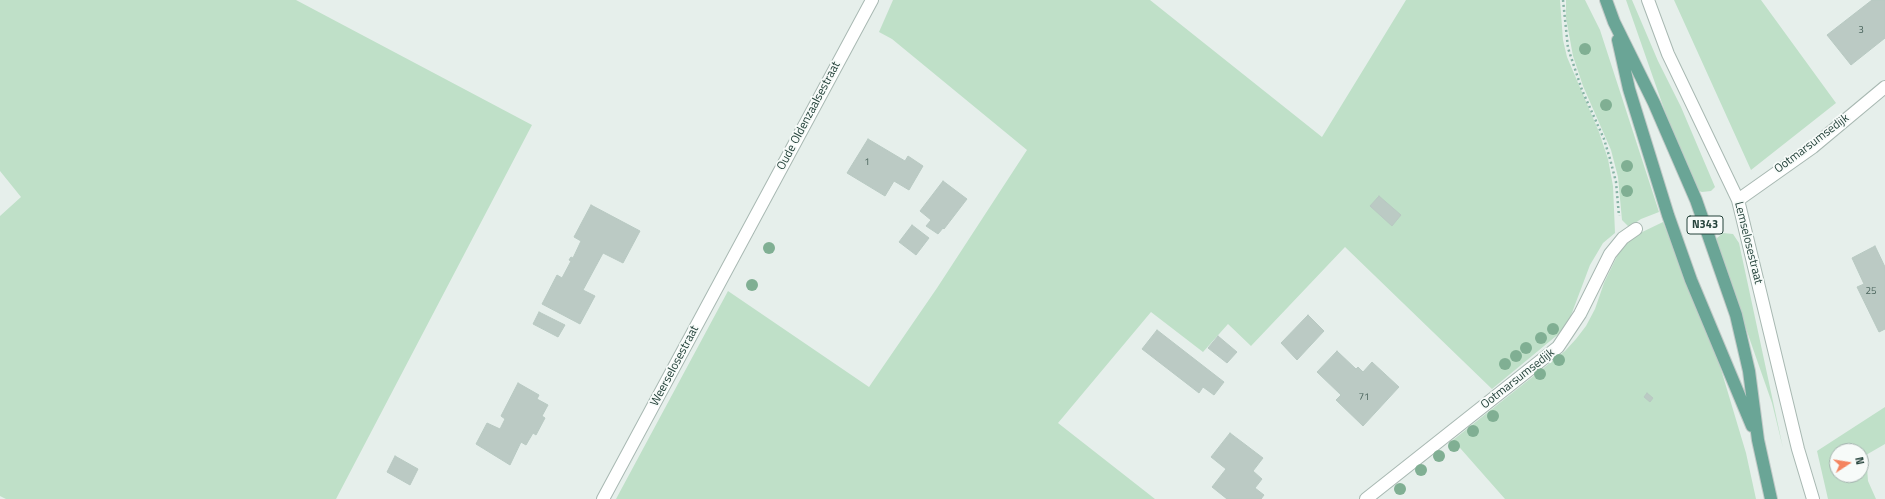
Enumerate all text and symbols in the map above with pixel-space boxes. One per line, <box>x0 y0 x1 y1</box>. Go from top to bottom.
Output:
house number: 3 <box>1858 25 1864 37</box>
street label: Oude Oldenzaalsestraat <box>774 59 844 173</box>
street label: Ootmarsumsedijk <box>1772 111 1852 177</box>
house number: 1 <box>864 157 870 169</box>
street label: Lemselosestraat <box>1731 200 1765 286</box>
road number: N343 <box>1687 216 1723 234</box>
house number: 25 <box>1865 286 1877 298</box>
street label: Weerselosestraat <box>648 323 702 409</box>
street label: Ootmarsumsedijk <box>1478 346 1558 412</box>
house number: 71 <box>1358 392 1370 404</box>
north arrow <box>1829 443 1869 483</box>
text: N <box>1851 455 1868 466</box>

